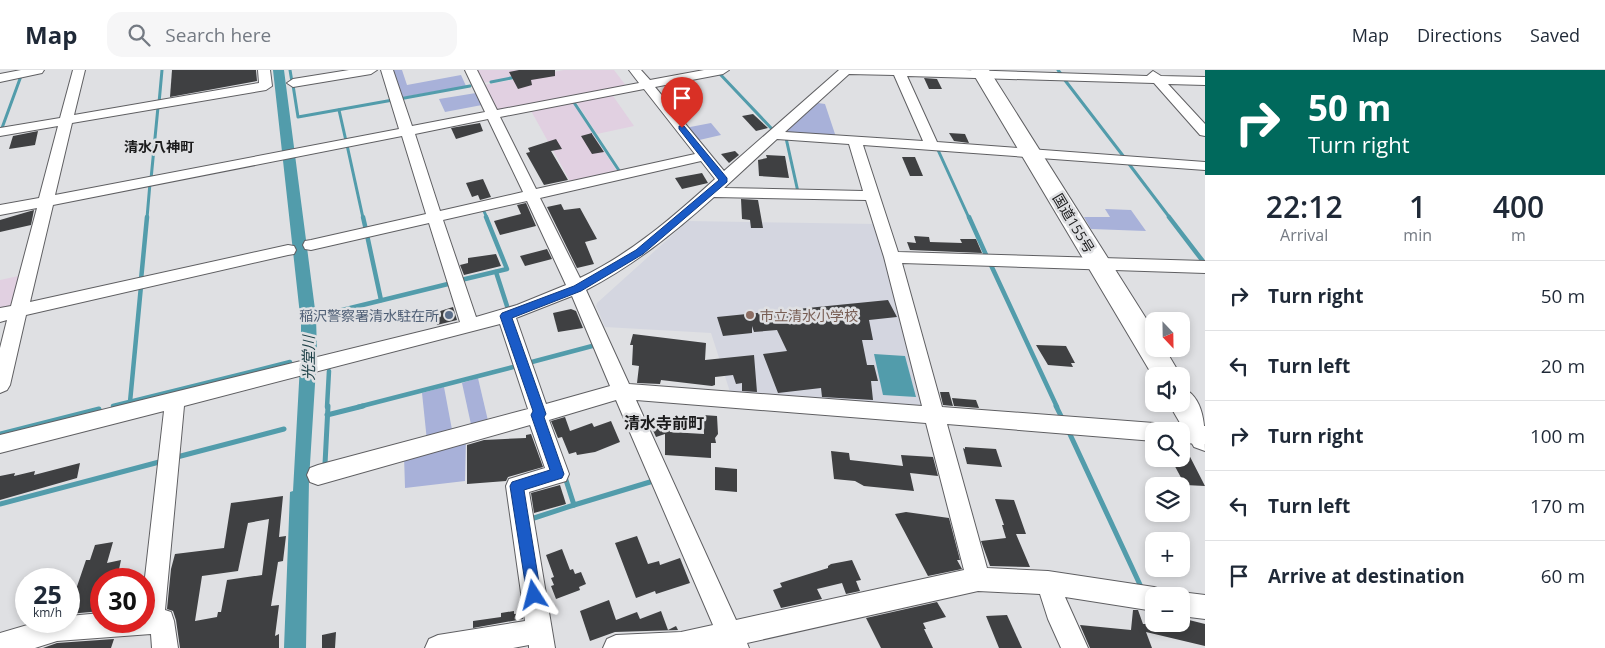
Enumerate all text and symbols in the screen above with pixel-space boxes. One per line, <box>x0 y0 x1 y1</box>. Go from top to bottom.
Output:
search box <box>107 12 457 57</box>
text: Map <box>25 18 77 51</box>
icon: search <box>125 21 153 49</box>
text: Search here <box>165 22 271 48</box>
text: Map <box>1352 23 1389 47</box>
text: Directions <box>1417 23 1502 47</box>
text: Saved <box>1530 23 1580 47</box>
pin <box>661 77 703 128</box>
icon: arrive <box>668 84 696 112</box>
text: 50 m <box>1308 84 1391 131</box>
icon: right <box>1225 90 1290 155</box>
text: Turn right <box>1308 129 1410 159</box>
district label: 清水八神町 <box>124 137 194 156</box>
text: 22:12 <box>1266 186 1343 227</box>
text: 1 <box>1409 186 1426 227</box>
text: 400 <box>1493 186 1544 227</box>
street label: 国道155号 <box>1049 190 1099 256</box>
text: Arrival <box>1280 224 1328 246</box>
text: min <box>1403 224 1432 246</box>
text: m <box>1511 224 1526 246</box>
icon: right <box>1225 282 1253 310</box>
text: Turn right <box>1268 283 1363 309</box>
text: 50 m <box>1541 283 1585 309</box>
place label: 稲沢警察署清水駐在所 <box>299 306 439 325</box>
place label: 市立清水小学校 <box>760 306 858 325</box>
marker: 稲沢警察署清水駐在所 <box>443 309 455 321</box>
marker: 市立清水小学校 <box>744 309 756 321</box>
north arrow <box>1145 312 1190 358</box>
map controls <box>1145 312 1190 632</box>
water label: 光堂川 <box>298 334 318 381</box>
icon: left <box>1225 352 1253 380</box>
text: Turn left <box>1268 353 1350 379</box>
text: 20 m <box>1541 353 1585 379</box>
button: sound <box>1145 367 1190 412</box>
district label: 清水寺前町 <box>624 412 704 434</box>
button: search <box>1145 422 1190 467</box>
icon: right <box>1225 422 1253 450</box>
text: Turn right <box>1268 423 1363 449</box>
text: 100 m <box>1530 423 1585 449</box>
button: layers <box>1145 477 1190 522</box>
icon: left <box>1225 492 1253 520</box>
text: Turn left <box>1268 493 1350 519</box>
text: 170 m <box>1530 493 1585 519</box>
button: + <box>1145 532 1190 577</box>
icon: arrive <box>1225 562 1253 590</box>
text: Arrive at destination <box>1268 563 1465 589</box>
text: 60 m <box>1541 563 1585 589</box>
speed limit sign: 30 <box>90 568 155 633</box>
position arrow <box>507 568 559 620</box>
text: 25 <box>33 577 62 611</box>
button: − <box>1145 587 1190 632</box>
text: km/h <box>33 604 62 621</box>

